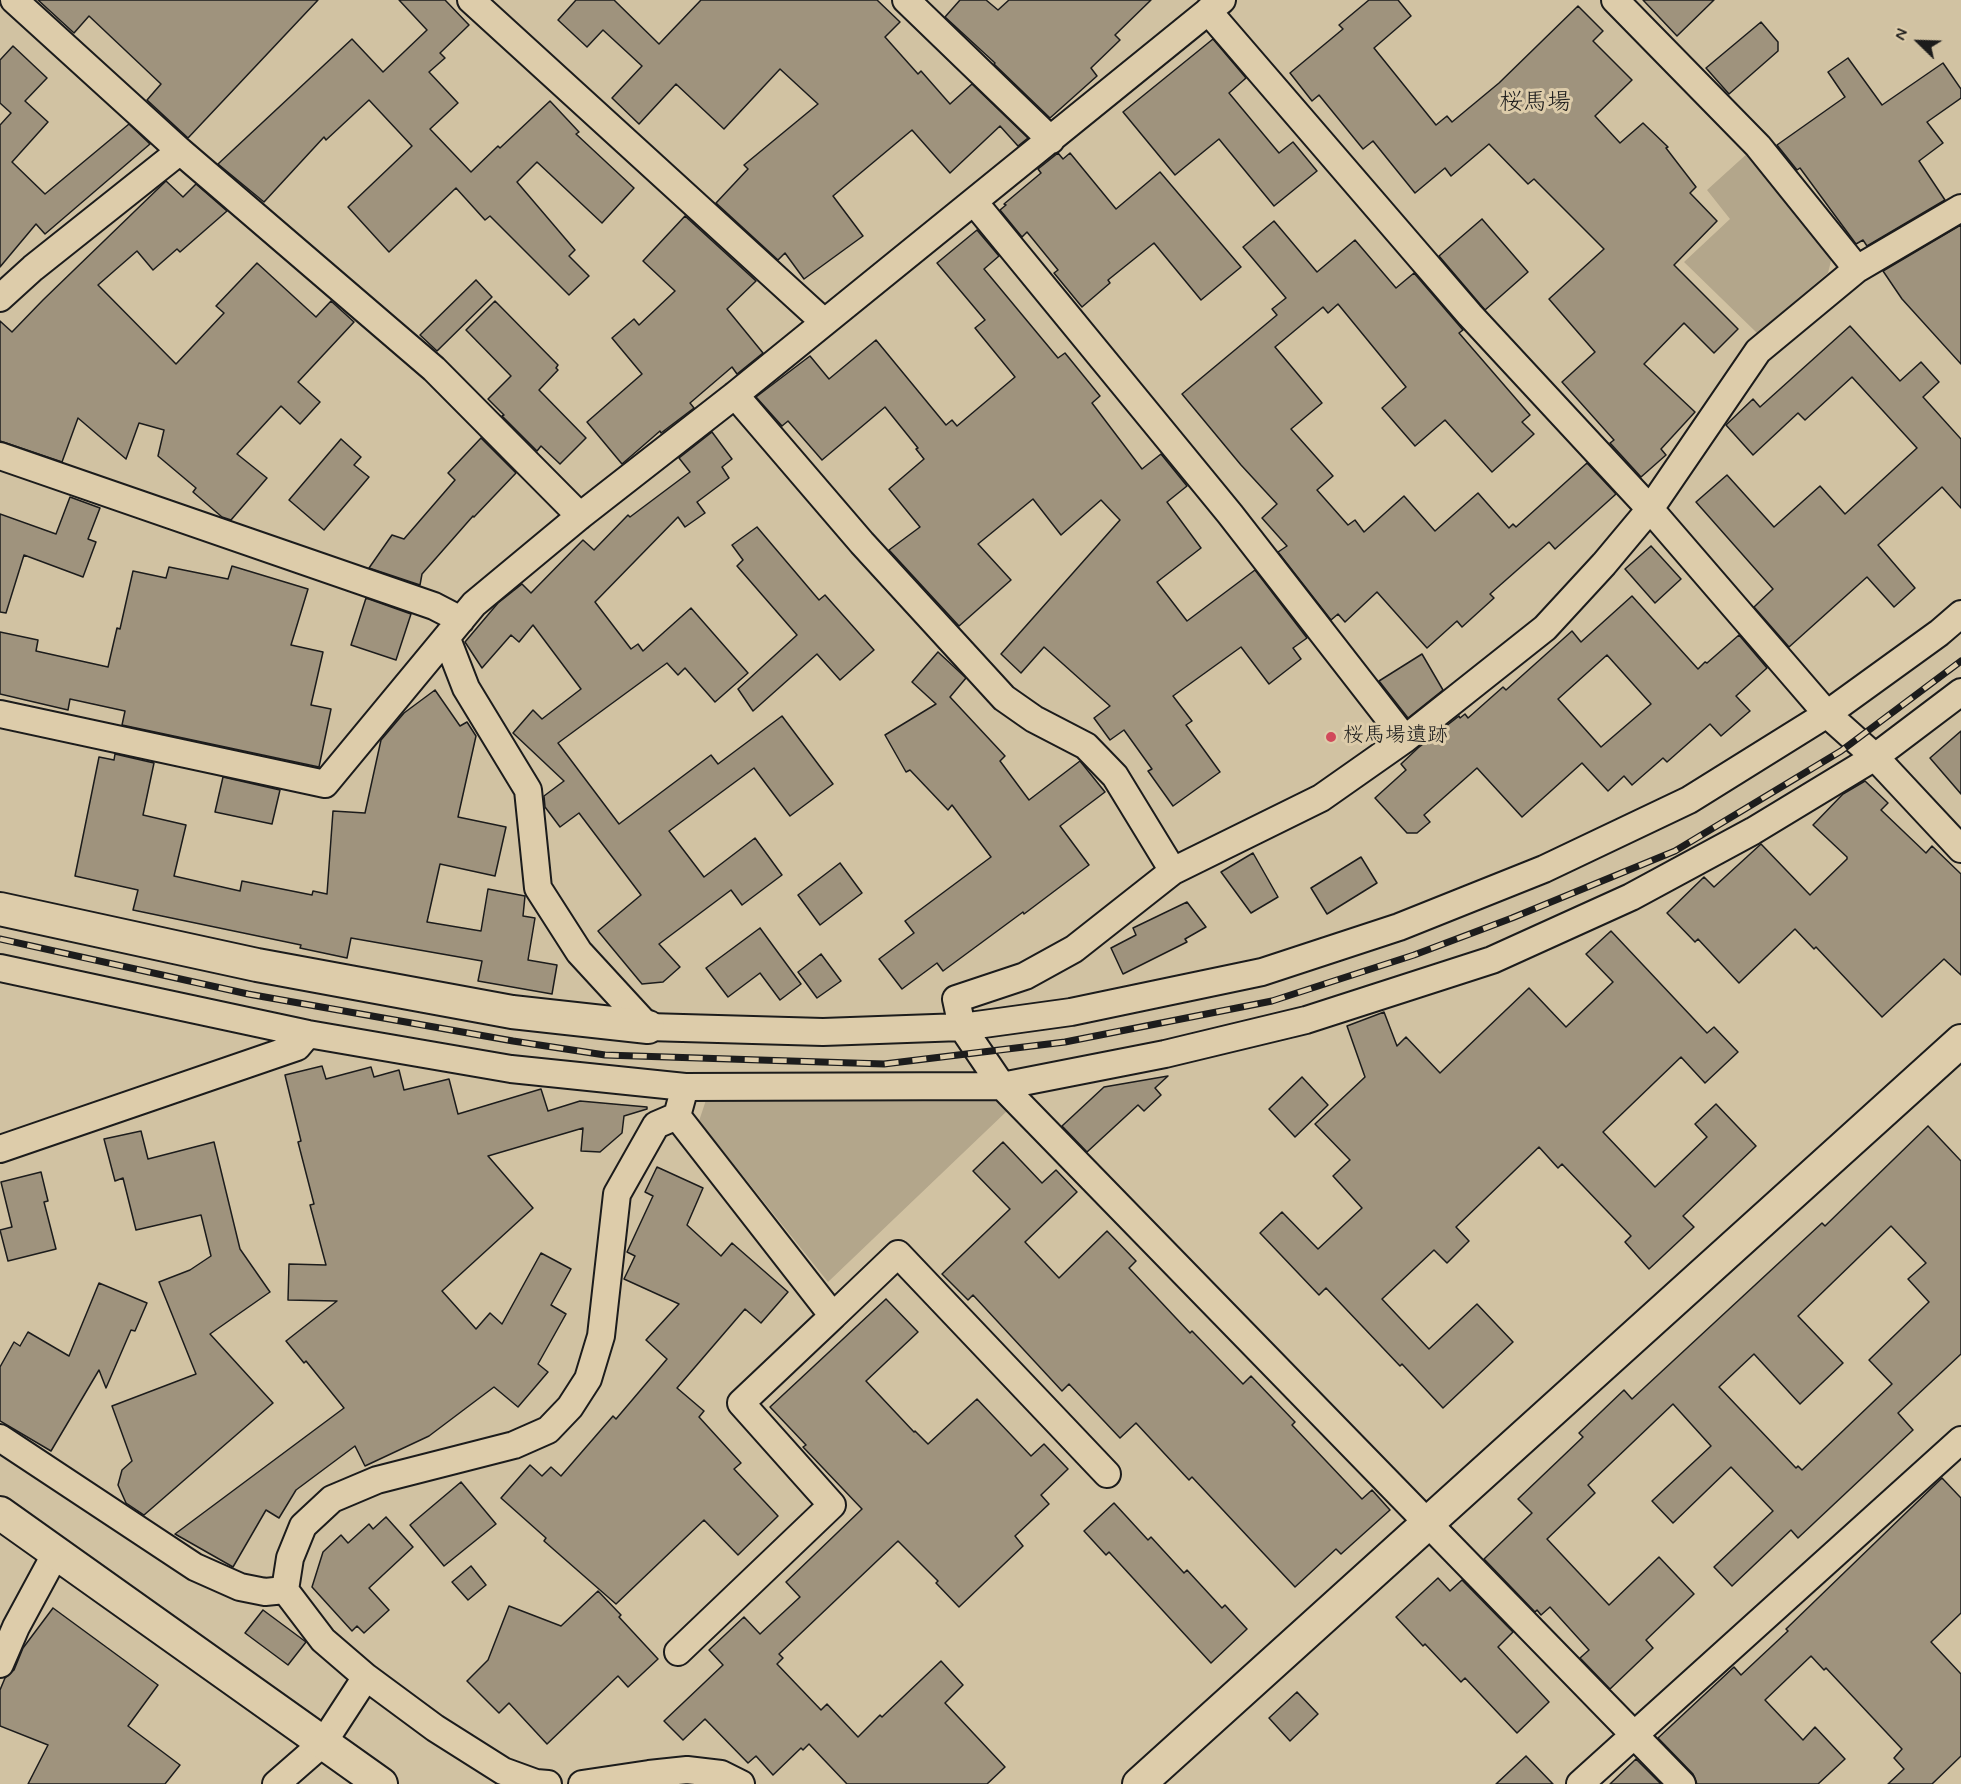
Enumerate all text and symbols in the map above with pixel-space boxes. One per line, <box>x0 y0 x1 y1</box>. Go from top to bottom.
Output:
north arrow <box>1889 12 1949 72</box>
text: N <box>1890 26 1914 44</box>
district label: 桜馬場 <box>1499 90 1571 118</box>
place label: 桜馬場遺跡 <box>1343 724 1448 750</box>
marker: 桜馬場遺跡 <box>1324 730 1338 744</box>

